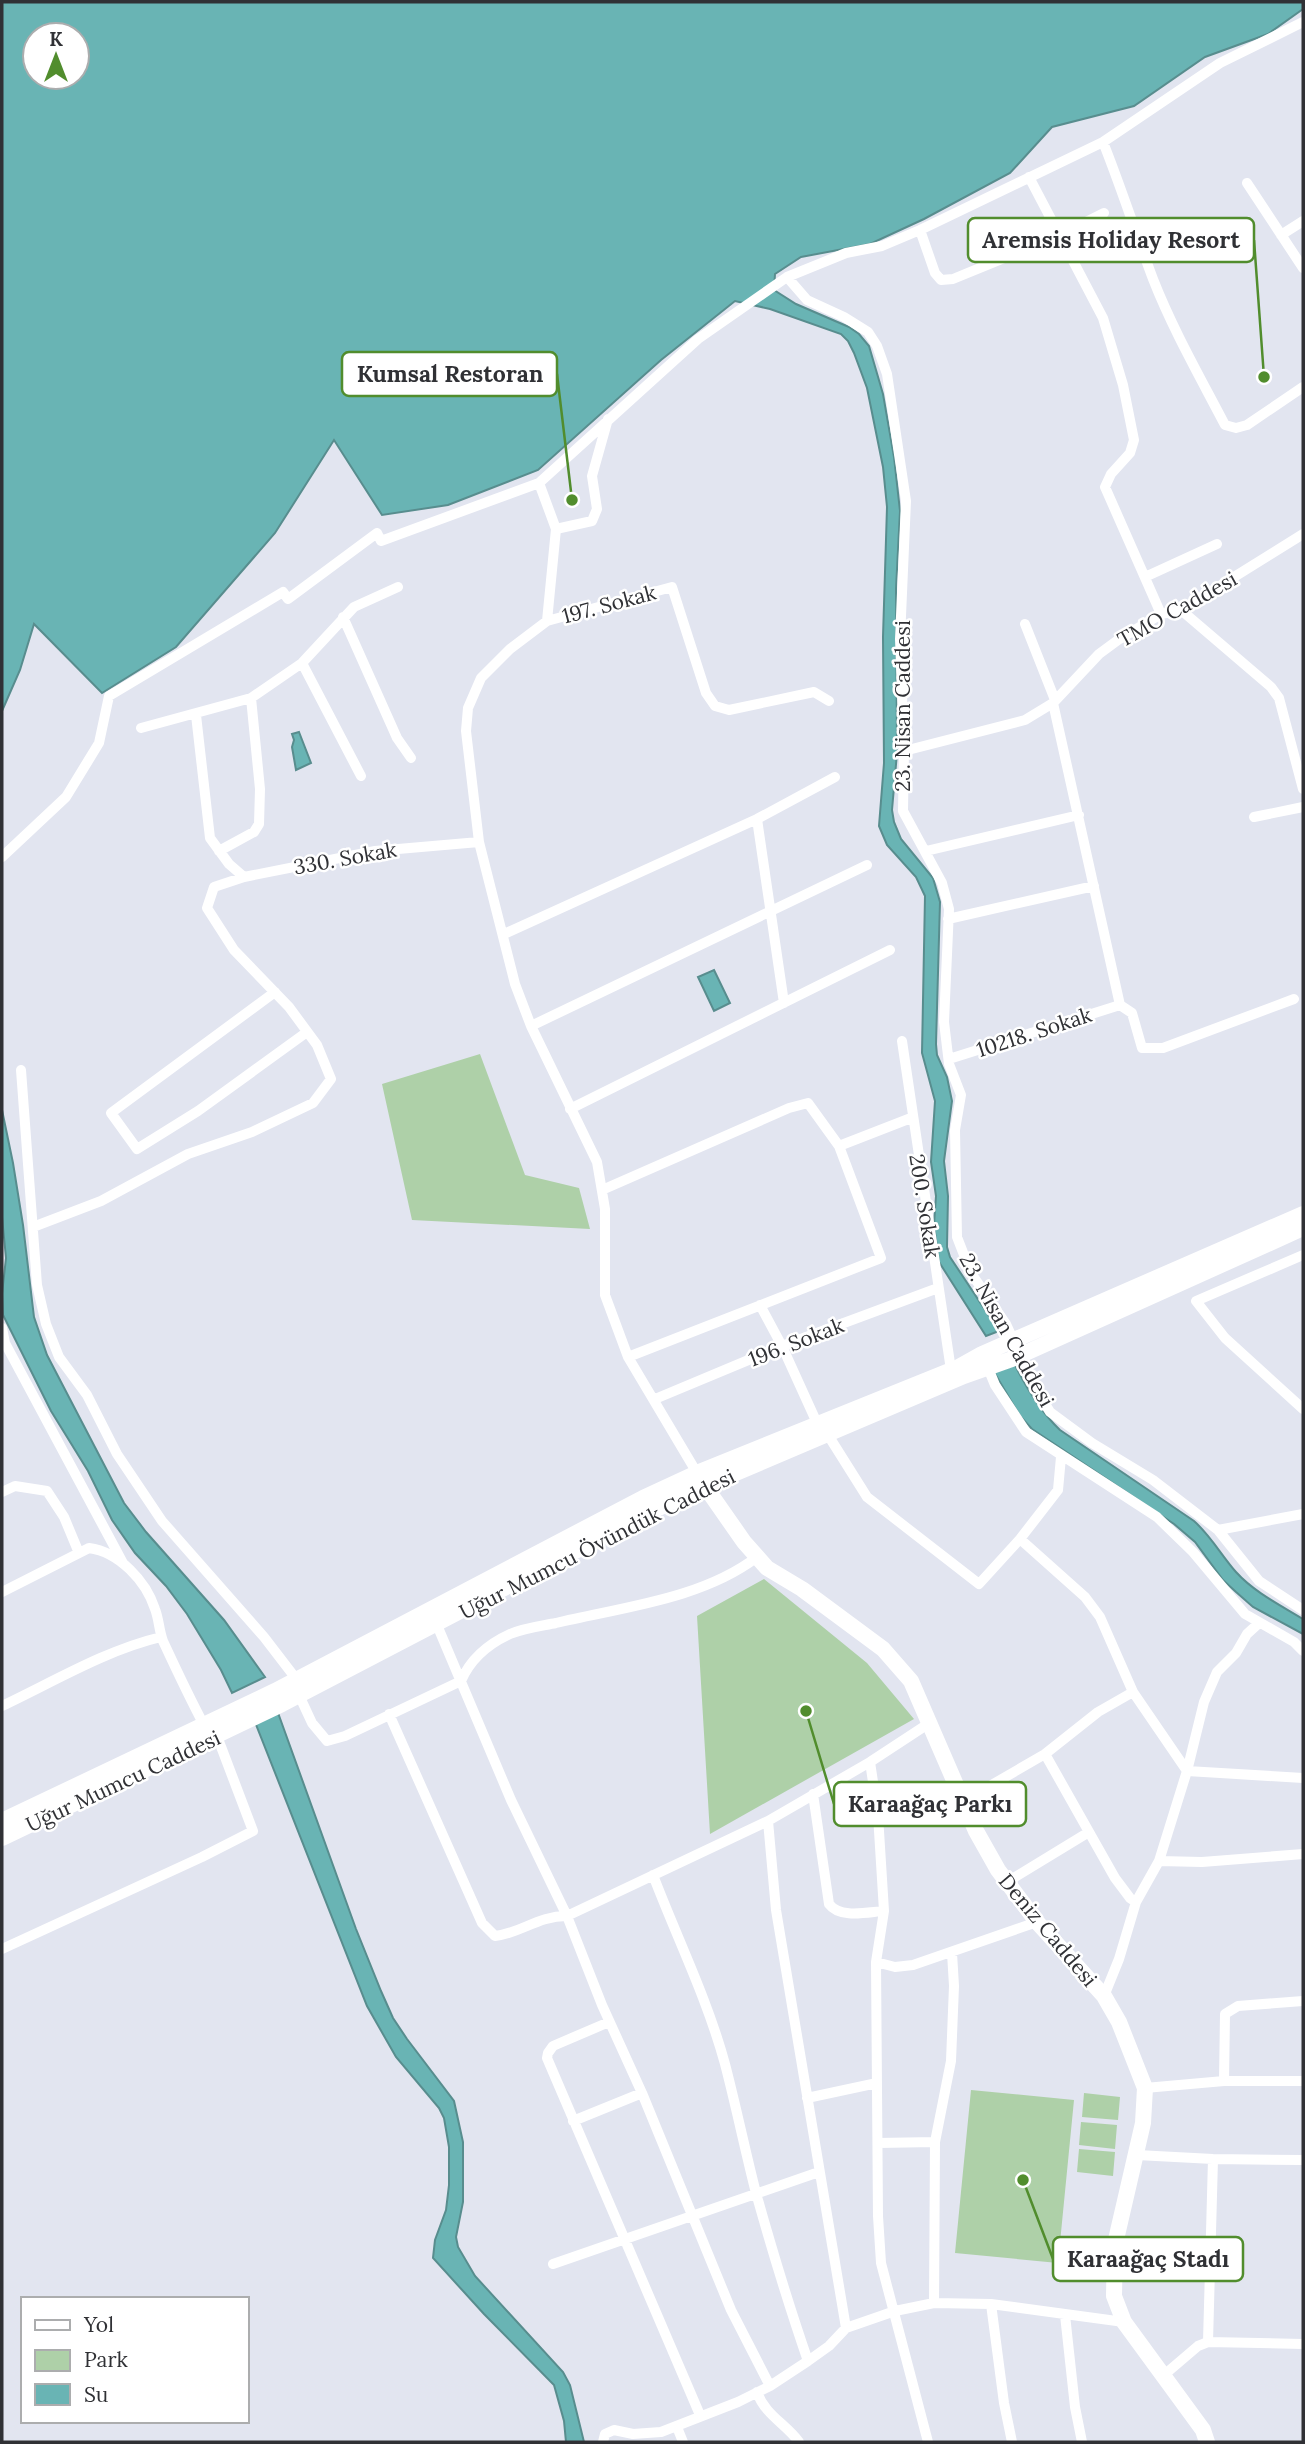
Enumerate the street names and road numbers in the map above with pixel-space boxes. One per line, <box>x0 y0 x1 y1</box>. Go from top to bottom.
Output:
street label: TMO Caddesi <box>1113 565 1242 653</box>
street label: 197. Sokak <box>559 578 660 630</box>
street label: 23. Nisan Caddesi <box>889 620 916 792</box>
street label: 330. Sokak <box>291 836 399 880</box>
street label: 10218. Sokak <box>973 1000 1096 1063</box>
street label: 200. Sokak <box>903 1152 947 1261</box>
street label: 23. Nisan Caddesi <box>954 1248 1060 1412</box>
street label: 196. Sokak <box>744 1311 848 1373</box>
street label: Uğur Mumcu Övündük Caddesi <box>455 1462 739 1625</box>
street label: Uğur Mumcu Caddesi <box>21 1724 225 1838</box>
street label: Deniz Caddesi <box>993 1868 1103 1992</box>

